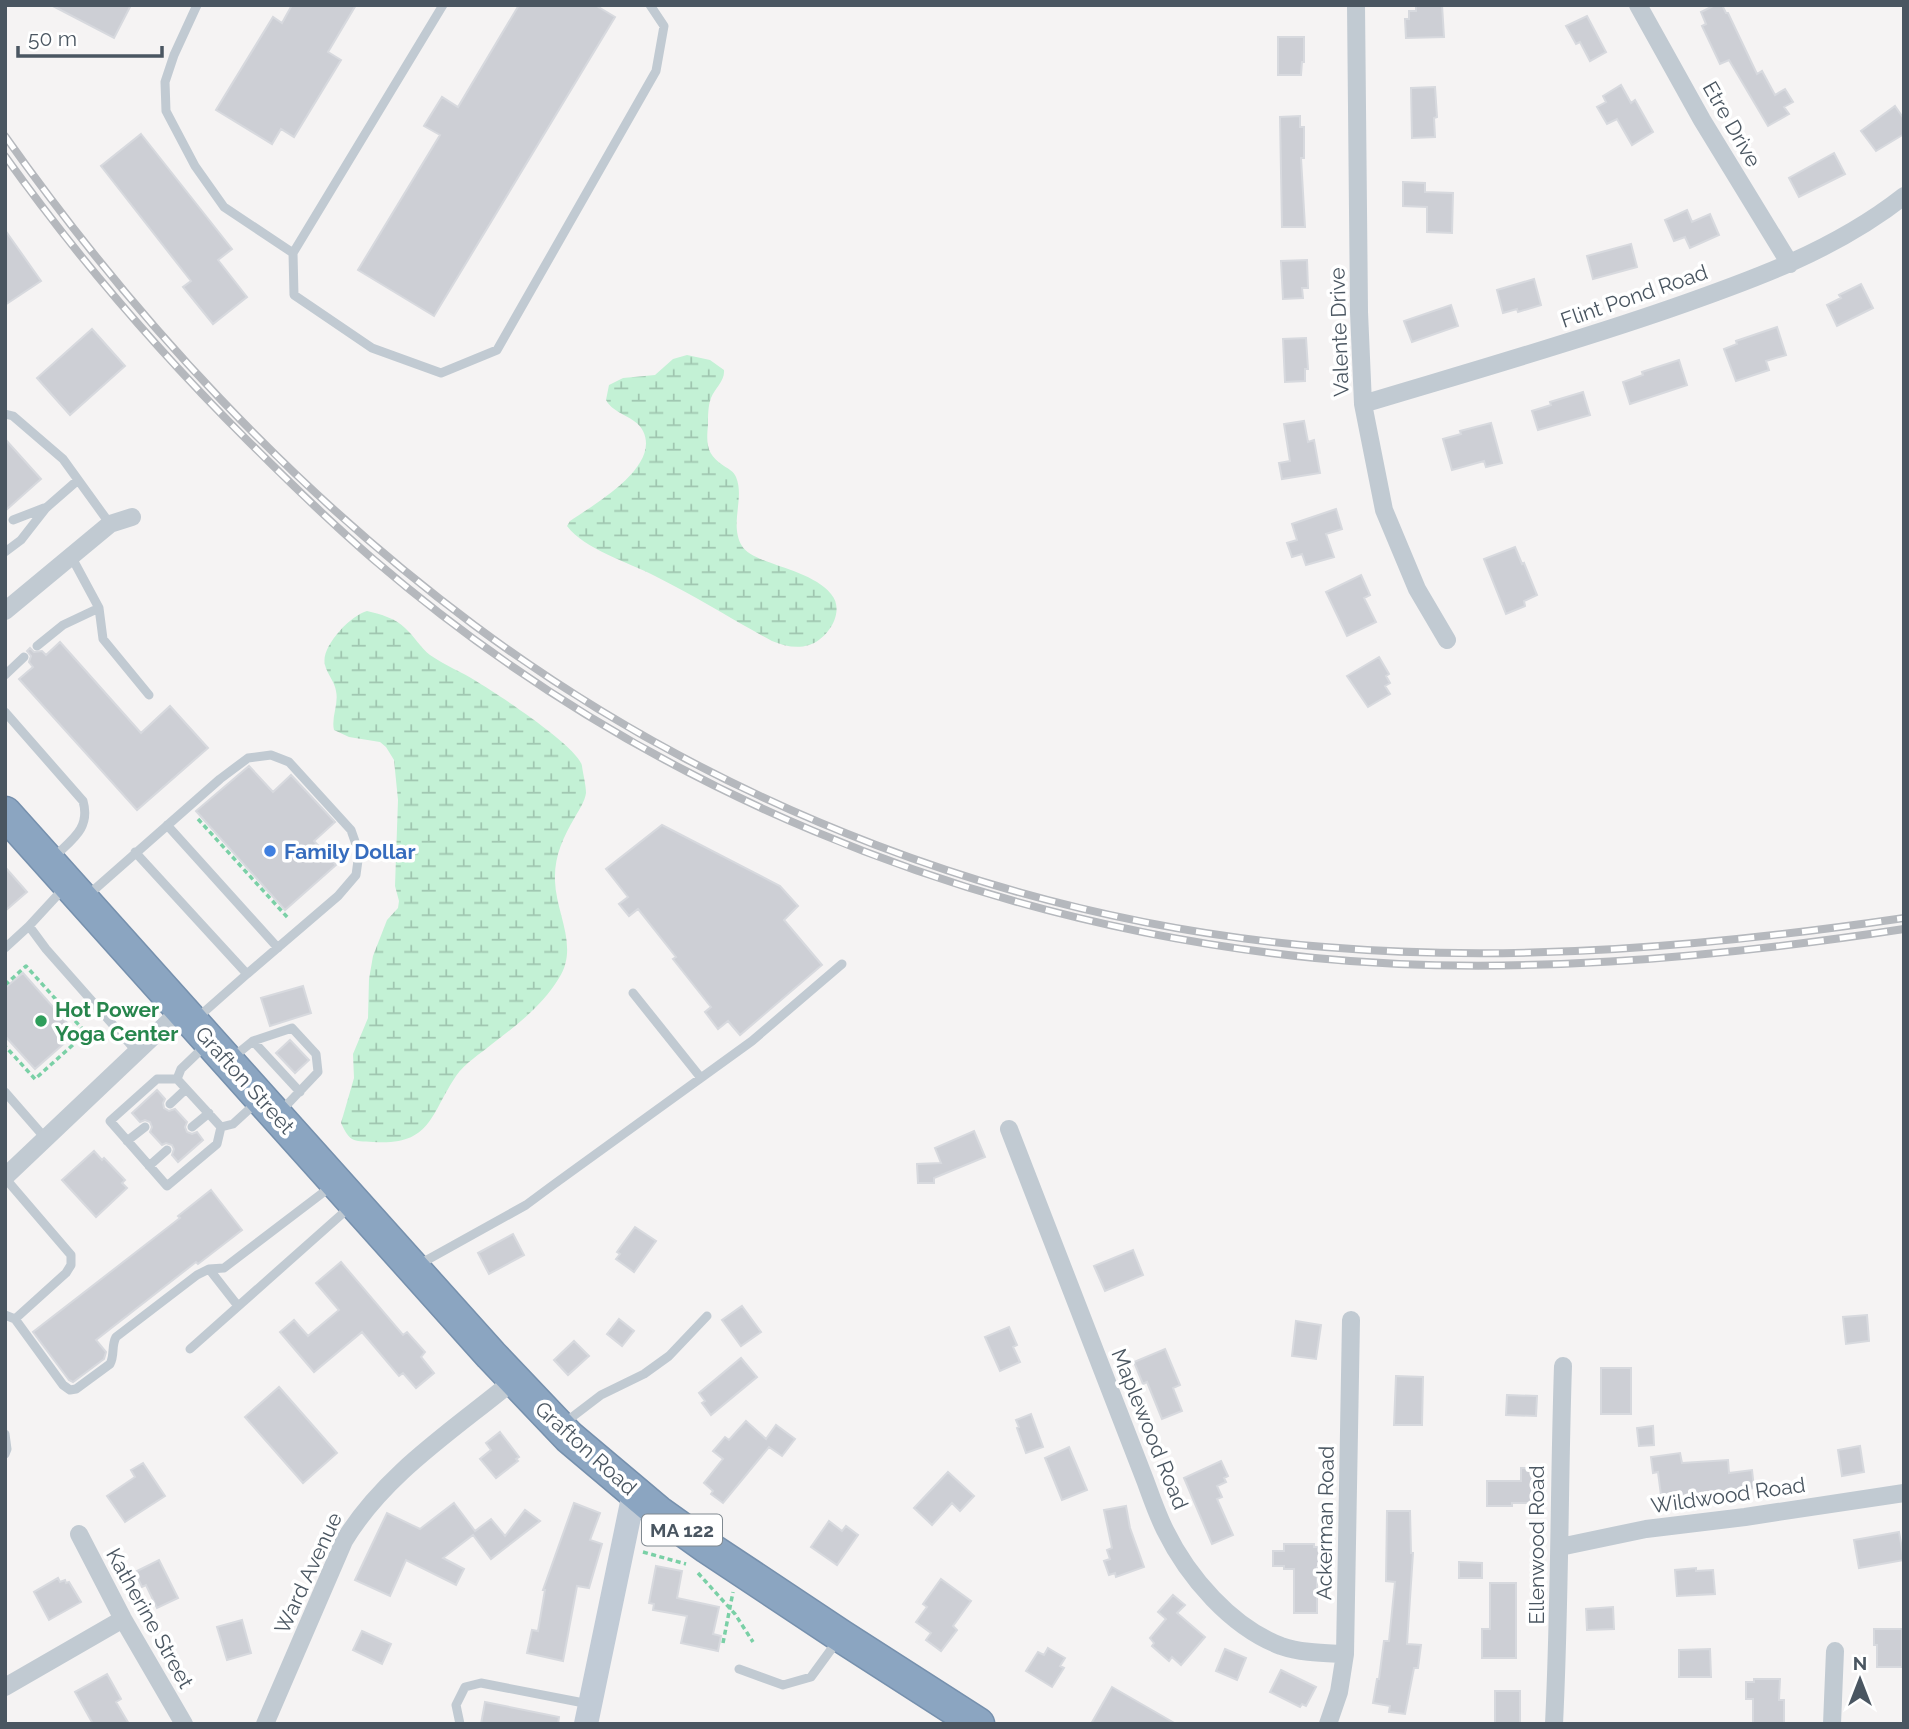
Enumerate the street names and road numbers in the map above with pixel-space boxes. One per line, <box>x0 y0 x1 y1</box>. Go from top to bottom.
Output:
street label: Etre Drive <box>1698 77 1766 171</box>
street label: Flint Pond Road <box>1557 259 1711 333</box>
street label: Valente Drive <box>1324 267 1354 397</box>
street label: Grafton Street <box>190 1021 300 1139</box>
street label: Maplewood Road <box>1106 1345 1194 1513</box>
street label: Grafton Road <box>530 1396 642 1500</box>
street label: Ackerman Road <box>1311 1446 1339 1600</box>
street label: Ellenwood Road <box>1524 1465 1549 1625</box>
street label: Wildwood Road <box>1649 1472 1807 1518</box>
street label: Ward Avenue <box>269 1508 347 1638</box>
road number: MA 122 <box>642 1514 722 1546</box>
street label: Katherine Street <box>101 1543 199 1693</box>

